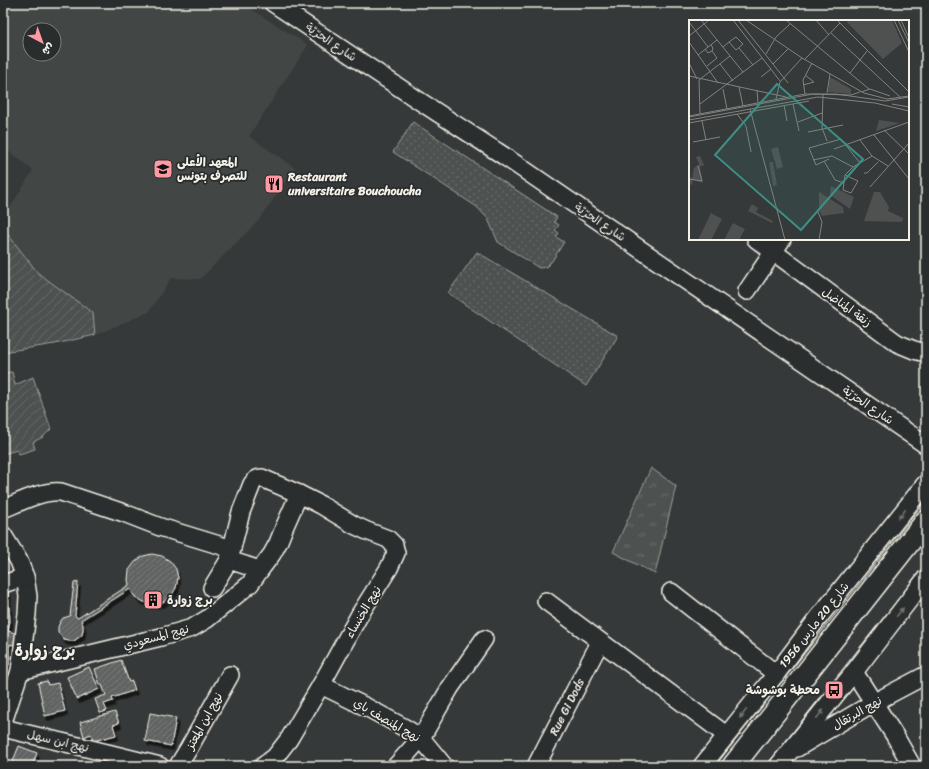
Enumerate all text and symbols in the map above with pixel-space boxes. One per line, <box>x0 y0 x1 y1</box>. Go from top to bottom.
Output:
street label: شارع الحرّيّة <box>301 17 361 67</box>
inset map <box>689 20 909 240</box>
north arrow <box>22 22 62 62</box>
text: ش <box>37 38 59 60</box>
place label: المعهد الأعلى للتصرف بتونس <box>177 151 248 187</box>
school or university icon: المعهد الأعلى للتصرف بتونس <box>152 158 174 180</box>
place label: Restaurant universitaire Bouchoucha <box>287 166 422 202</box>
restaurant icon: Restaurant universitaire Bouchoucha <box>263 173 285 195</box>
street label: شارع الحرّيّة <box>570 197 630 247</box>
street label: زنقة المناضل <box>817 281 877 333</box>
street label: شارع الحرّيّة <box>838 380 898 430</box>
one-way arrow <box>897 508 906 519</box>
street label: شارع 20 مارس 1956 <box>773 577 855 673</box>
street label: نهج الخنساء <box>339 581 387 643</box>
building icon: برج زوارة <box>142 589 164 611</box>
place label: برج زوارة <box>167 589 213 611</box>
one-way arrow <box>896 606 905 617</box>
street label: نهج المسعودي <box>121 618 191 656</box>
district label: برج زوارة <box>15 636 75 665</box>
street label: Rue Gi Dods <box>543 674 591 740</box>
place label: محطة بوشوشة <box>746 679 820 701</box>
bus stop icon: محطة بوشوشة <box>823 679 845 701</box>
street label: نهج ابن المعتز <box>179 688 229 755</box>
street label: نهج البرتقال <box>828 690 886 736</box>
street label: نهج المنصف باي <box>349 692 425 748</box>
one-way arrow <box>739 709 747 720</box>
one-way arrow <box>816 709 824 719</box>
street label: نهج ابن سهل <box>25 723 91 759</box>

